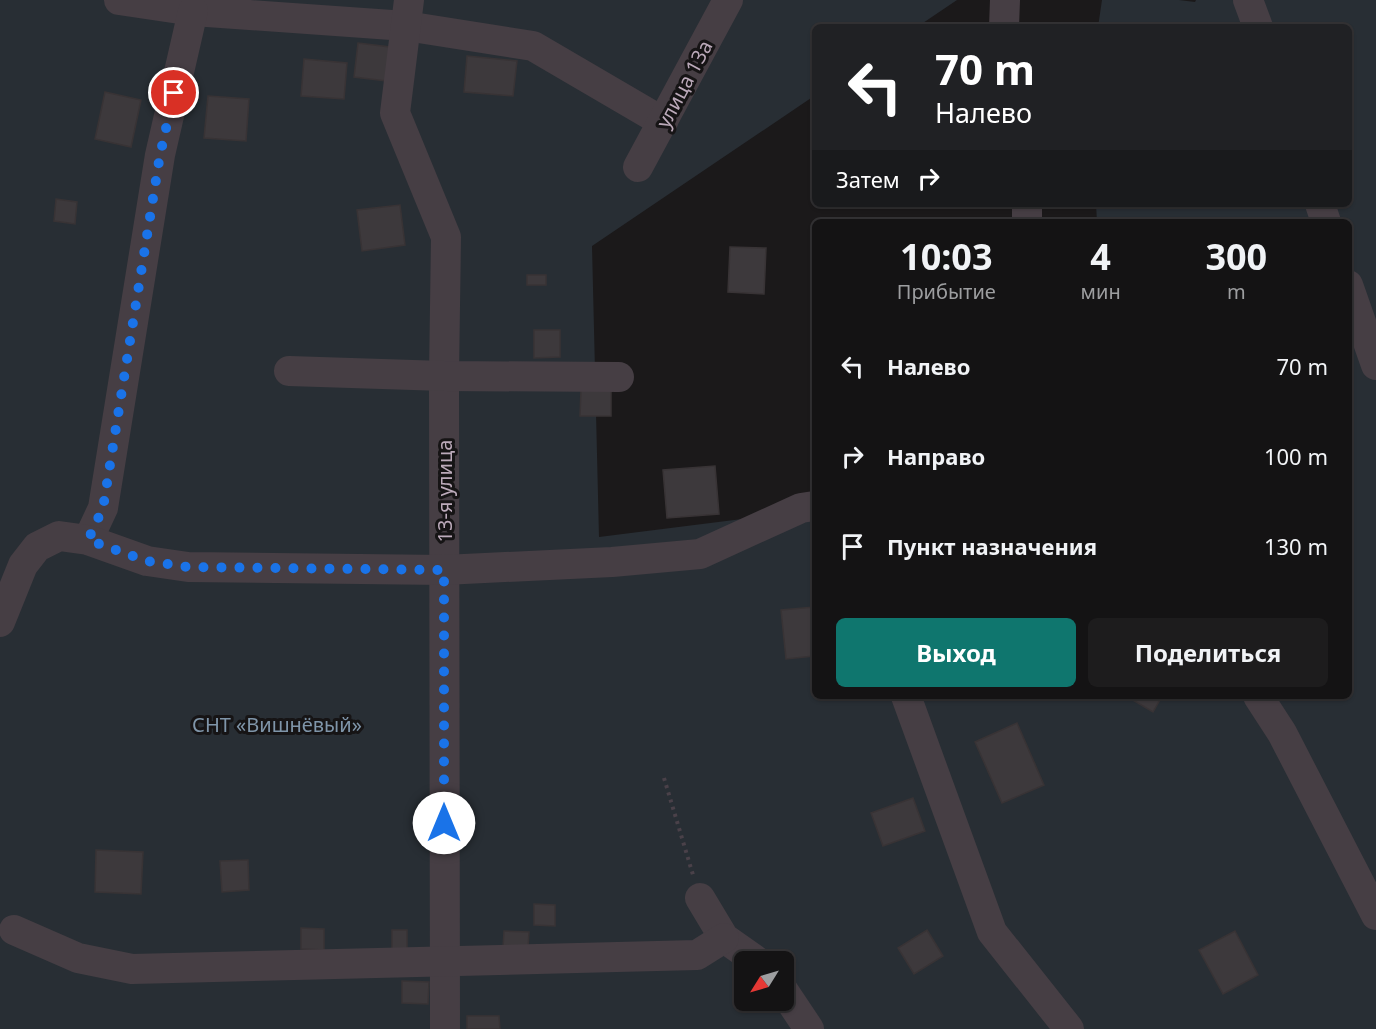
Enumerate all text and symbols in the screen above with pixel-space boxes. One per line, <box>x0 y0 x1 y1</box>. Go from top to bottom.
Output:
street label: улица 13а <box>650 35 718 133</box>
text: 70 m <box>935 40 1035 97</box>
icon: left <box>836 48 914 126</box>
pin <box>148 67 199 118</box>
icon: arrive <box>157 76 190 109</box>
text: Налево <box>935 94 1032 131</box>
icon: right <box>912 162 945 195</box>
text: Затем <box>836 164 900 194</box>
text: 10:03 <box>900 232 993 281</box>
text: 4 <box>1090 232 1111 281</box>
text: 300 <box>1205 232 1267 281</box>
text: Прибытие <box>897 278 996 305</box>
text: мин <box>1081 278 1121 305</box>
text: m <box>1227 278 1246 305</box>
icon: left <box>836 350 869 383</box>
text: Налево <box>887 351 970 381</box>
text: 70 m <box>1277 351 1328 381</box>
street label: 13-я улица <box>431 440 458 542</box>
icon: right <box>836 440 869 473</box>
text: Направо <box>887 441 985 471</box>
text: 100 m <box>1264 441 1328 471</box>
icon: arrive <box>836 530 869 563</box>
text: Пункт назначения <box>887 531 1097 561</box>
text: 130 m <box>1264 531 1328 561</box>
button: Выход <box>836 618 1076 687</box>
button: Поделиться <box>1088 618 1328 687</box>
park label: СНТ «Вишнёвый» <box>192 711 362 738</box>
position arrow <box>412 791 476 855</box>
north arrow <box>734 951 794 1011</box>
map controls <box>734 951 794 1011</box>

